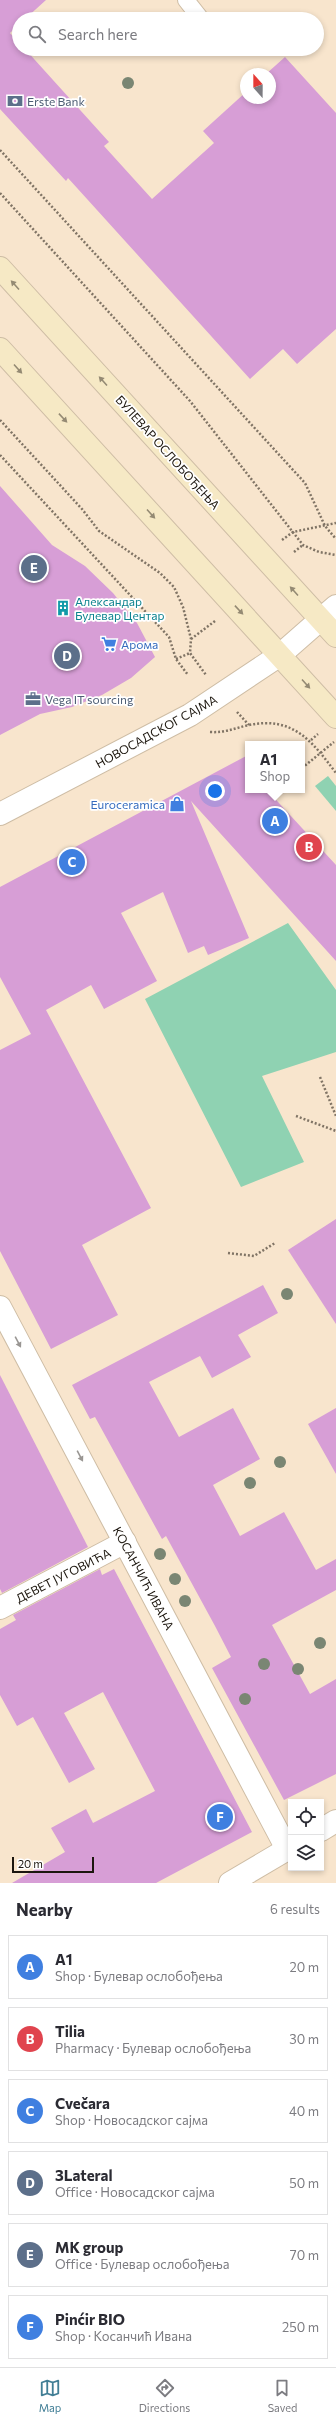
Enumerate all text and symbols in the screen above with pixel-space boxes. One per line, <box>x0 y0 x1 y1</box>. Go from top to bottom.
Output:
search box <box>12 12 324 56</box>
icon: search <box>26 23 48 45</box>
text: Search here <box>58 25 137 43</box>
north arrow <box>240 68 276 104</box>
bank icon: Erste Bank <box>6 92 24 110</box>
place label: Erste Bank <box>27 94 85 108</box>
one-way arrow <box>11 280 20 290</box>
one-way arrow <box>14 364 23 374</box>
one-way arrow <box>98 376 108 386</box>
street label: БУЛЕВАР ОСЛОБОЂЕЊА <box>113 392 223 512</box>
one-way arrow <box>58 413 68 423</box>
one-way arrow <box>146 509 156 519</box>
pin: E <box>21 553 47 583</box>
one-way arrow <box>289 586 299 596</box>
place label: Александар Булевар Центар <box>75 594 164 622</box>
building icon: Александар Булевар Центар <box>54 599 72 617</box>
one-way arrow <box>234 605 243 615</box>
supermarket icon: Арома <box>100 635 118 653</box>
place label: Арома <box>121 637 158 651</box>
pin: D <box>54 641 80 671</box>
one-way arrow <box>301 679 310 688</box>
office icon: Vega IT sourcing <box>24 690 42 708</box>
place label: Vega IT sourcing <box>45 692 134 706</box>
street label: НОВОСАДСКОГ САЈМА <box>93 692 220 771</box>
popup <box>245 741 305 793</box>
text: A1 <box>260 750 277 768</box>
text: Shop <box>260 768 290 784</box>
your location <box>205 781 225 801</box>
shop icon: Euroceramica <box>168 795 186 813</box>
place label: Euroceramica <box>90 797 165 811</box>
pin: A <box>262 806 288 836</box>
pin: B <box>296 832 322 862</box>
pin: C <box>59 847 85 877</box>
one-way arrow <box>15 1336 22 1347</box>
one-way arrow <box>76 1450 83 1462</box>
street label: КОСАНЧИЋ ИВАНА <box>111 1524 177 1632</box>
street label: ДЕВЕТ ЈУГОВИЋА <box>13 1545 113 1606</box>
map controls <box>288 1799 324 1871</box>
button: locate <box>288 1799 324 1835</box>
pin: F <box>207 1802 233 1832</box>
button: layers <box>288 1835 324 1871</box>
scale bar <box>12 1855 94 1874</box>
text: 20 m <box>18 1857 43 1870</box>
text: Nearby <box>16 1899 73 1920</box>
text: 6 results <box>270 1901 320 1917</box>
text: A1 <box>55 1950 73 1968</box>
text: A <box>25 1959 35 1975</box>
text: 20 m <box>290 1959 319 1975</box>
text: Shop · Булевар ослобођења <box>55 1968 223 1984</box>
text: Tilia <box>55 2022 85 2040</box>
text: B <box>26 2031 34 2047</box>
text: 30 m <box>289 2031 319 2047</box>
text: Pharmacy · Булевар ослобођења <box>55 2040 251 2056</box>
text: Cvečara <box>55 2094 110 2112</box>
text: C <box>26 2103 34 2119</box>
text: 40 m <box>289 2103 319 2119</box>
text: Shop · Новосадског сајма <box>55 2112 208 2128</box>
text: 3Lateral <box>55 2166 113 2184</box>
text: D <box>25 2175 35 2191</box>
text: 50 m <box>289 2175 319 2191</box>
text: Office · Новосадског сајма <box>55 2184 215 2200</box>
text: MK group <box>55 2238 123 2256</box>
text: E <box>26 2247 34 2263</box>
text: 70 m <box>290 2247 319 2263</box>
text: Office · Булевар ослобођења <box>55 2256 229 2272</box>
text: Pinćir BIO <box>55 2310 125 2328</box>
text: F <box>26 2319 34 2335</box>
text: 250 m <box>282 2319 319 2335</box>
text: Shop · Косанчић Ивана <box>55 2328 192 2344</box>
tab: Map <box>39 2377 61 2414</box>
tab: Directions <box>139 2377 190 2414</box>
tab: Saved <box>268 2377 297 2414</box>

